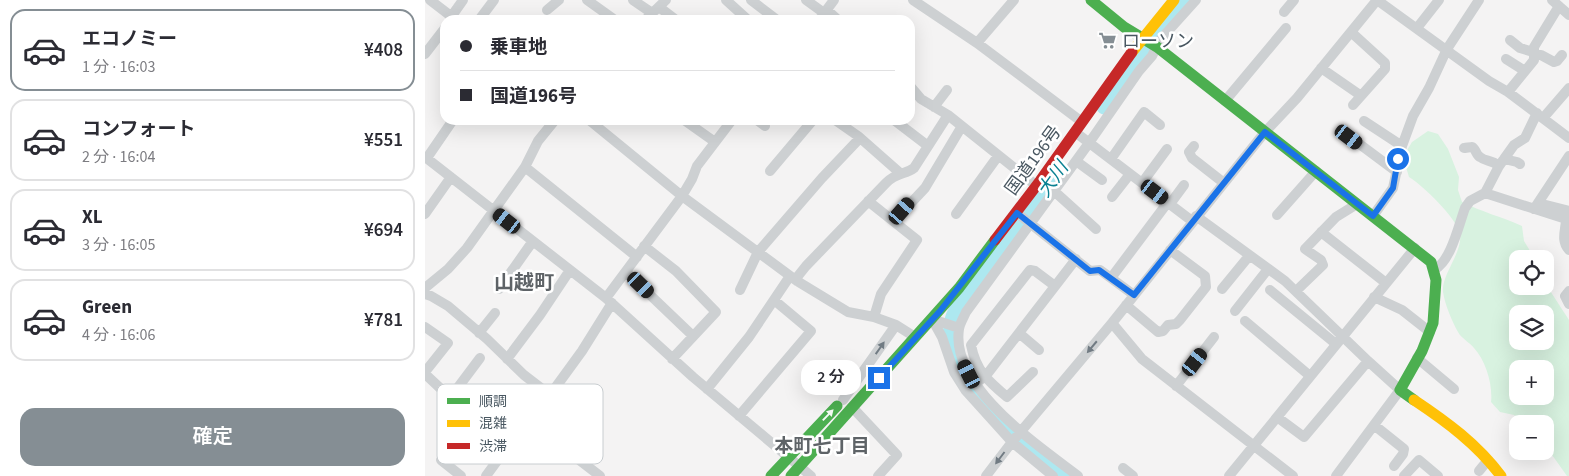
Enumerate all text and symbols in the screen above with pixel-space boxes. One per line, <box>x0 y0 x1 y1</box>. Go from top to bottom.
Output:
text: エコノミー <box>82 26 177 53</box>
icon: car <box>22 28 67 73</box>
place label: ローソン <box>1122 29 1194 54</box>
supermarket icon: ローソン <box>1098 31 1118 51</box>
text: 乗車地 <box>490 34 547 61</box>
text: ¥408 <box>364 37 403 64</box>
text: 1 分 · 16:03 <box>82 56 155 78</box>
text: 国道196号 <box>490 83 577 110</box>
text: コンフォート <box>82 116 195 143</box>
icon: car <box>22 118 67 163</box>
street label: 国道196号 <box>1000 120 1067 200</box>
car <box>1332 122 1365 152</box>
text: ¥551 <box>364 127 403 154</box>
text: 2 分 · 16:04 <box>82 146 155 168</box>
route start <box>1387 148 1409 170</box>
water label: 大川 <box>1031 155 1076 203</box>
car <box>1138 177 1171 207</box>
car <box>886 195 917 227</box>
text: XL <box>82 204 103 231</box>
car <box>490 206 523 236</box>
icon: car <box>22 208 67 253</box>
text: ¥694 <box>364 217 403 244</box>
text: 3 分 · 16:05 <box>82 234 155 256</box>
map controls <box>1509 250 1554 460</box>
button: locate <box>1509 250 1554 295</box>
district label: 山越町 <box>494 269 554 297</box>
car <box>625 269 657 301</box>
text: Green <box>82 294 132 321</box>
icon: car <box>22 298 67 343</box>
button: layers <box>1509 305 1554 350</box>
text: ¥781 <box>364 307 403 334</box>
text: 4 分 · 16:06 <box>82 324 155 346</box>
one-way arrow <box>875 341 885 355</box>
one-way arrow <box>1086 341 1097 354</box>
car <box>1179 346 1210 378</box>
car <box>955 357 982 391</box>
callout: 2 分 <box>801 360 861 396</box>
button: + <box>1509 360 1554 405</box>
text: 2 分 <box>817 366 845 388</box>
route end <box>868 367 890 389</box>
legend <box>437 384 603 464</box>
text: 順調 <box>479 392 507 412</box>
button: 確定 <box>20 408 405 466</box>
one-way arrow <box>822 409 834 421</box>
text: 混雑 <box>479 414 507 434</box>
button: − <box>1509 415 1554 460</box>
district label: 本町七丁目 <box>774 433 870 460</box>
text: 渋滞 <box>479 437 507 457</box>
one-way arrow <box>995 451 1005 465</box>

